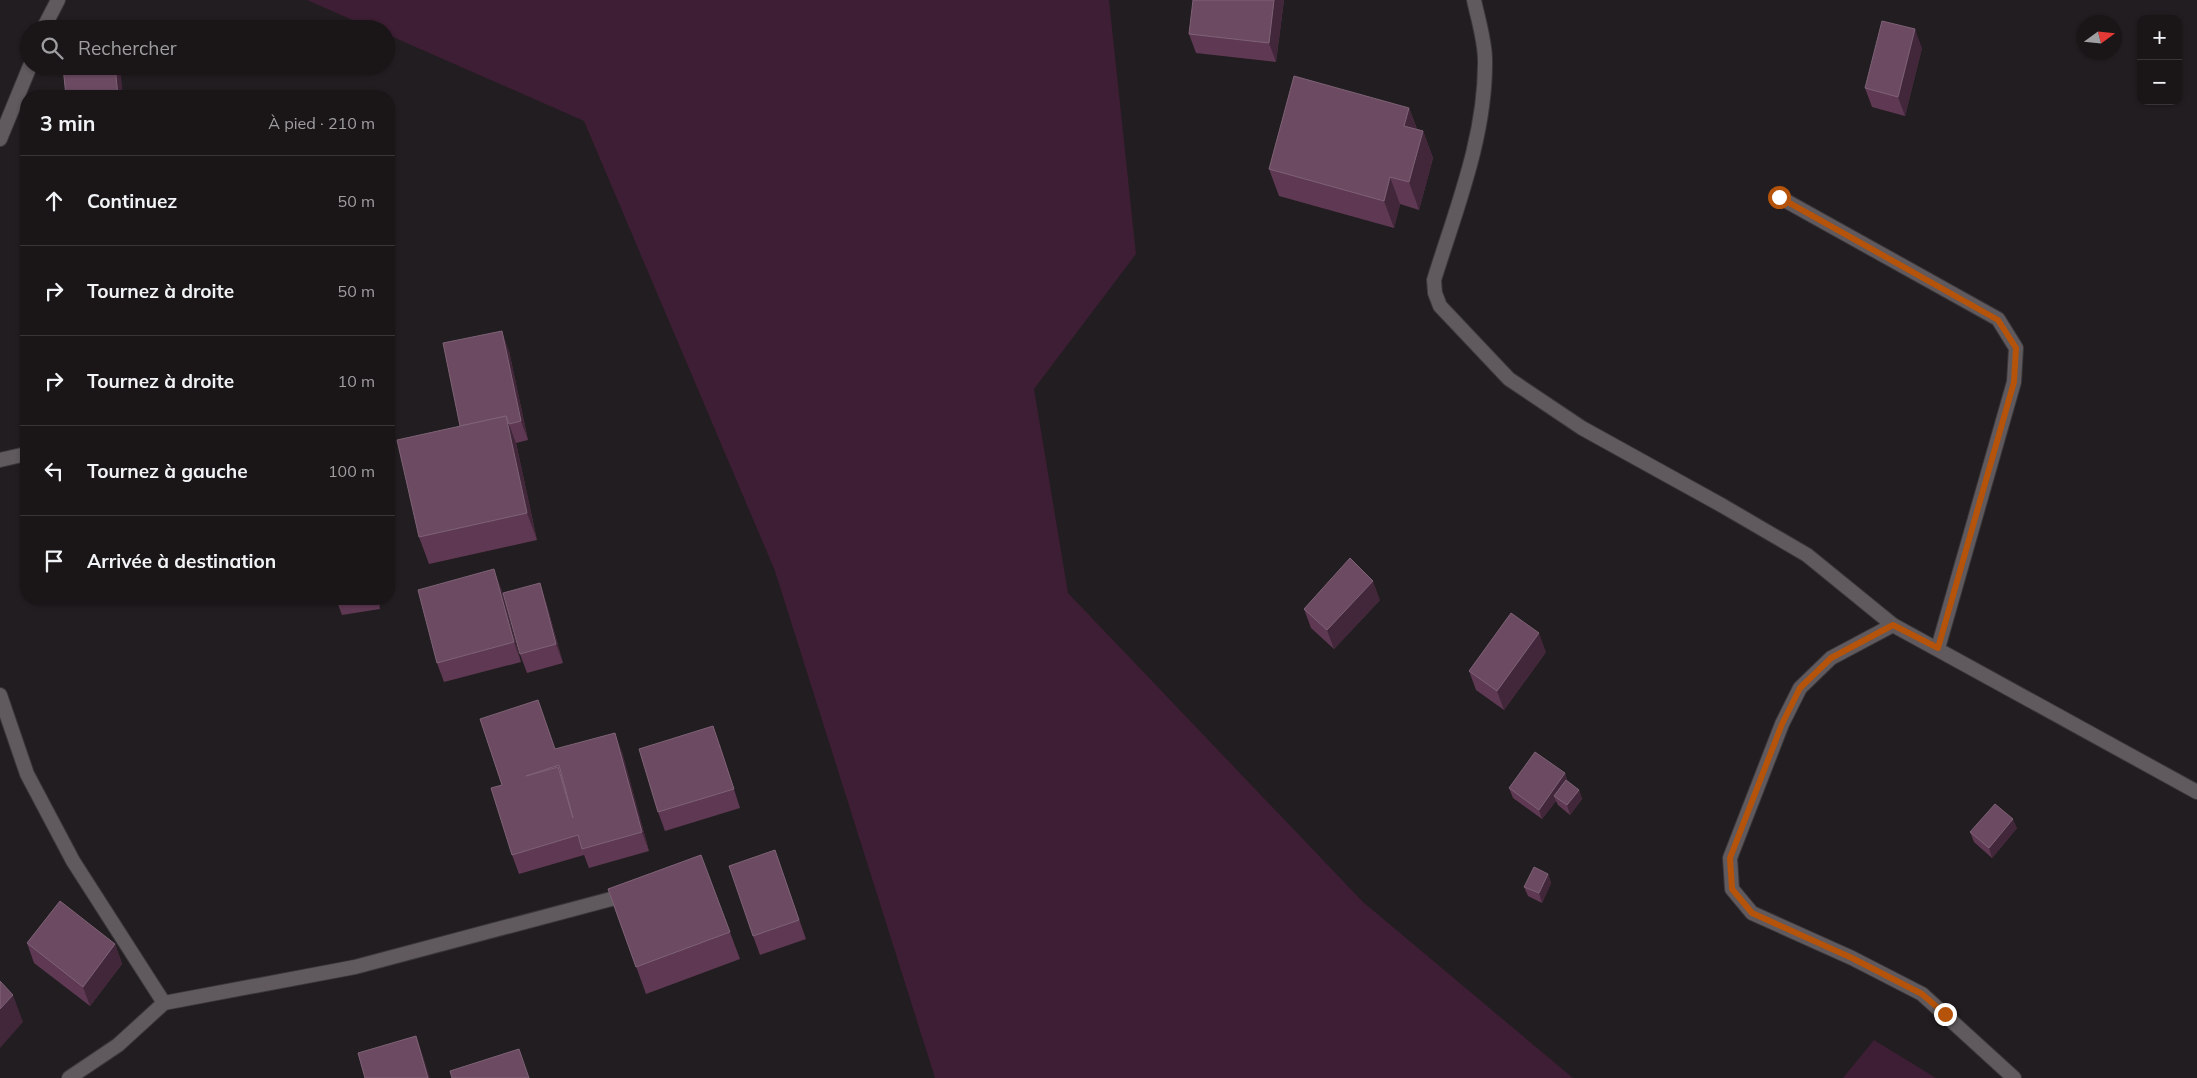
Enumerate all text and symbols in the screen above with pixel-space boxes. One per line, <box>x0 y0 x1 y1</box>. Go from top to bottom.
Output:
north arrow <box>2077 15 2122 60</box>
map controls <box>2137 15 2182 105</box>
button: + <box>2137 15 2182 60</box>
search box <box>20 20 395 75</box>
icon: search <box>38 34 66 62</box>
text: Rechercher <box>78 36 177 60</box>
button: − <box>2137 60 2182 105</box>
text: 3 min <box>40 110 95 136</box>
text: À pied · 210 m <box>268 113 375 133</box>
route start <box>1768 186 1791 209</box>
icon: ahead <box>40 187 68 215</box>
text: Continuez <box>87 189 177 213</box>
text: 50 m <box>338 191 375 211</box>
icon: right <box>40 277 68 305</box>
text: Tournez à droite <box>87 279 234 303</box>
text: 50 m <box>338 281 375 301</box>
icon: right <box>40 367 68 395</box>
text: Tournez à droite <box>87 369 234 393</box>
text: 10 m <box>338 371 375 391</box>
icon: left <box>40 457 68 485</box>
text: Tournez à gauche <box>87 459 248 483</box>
text: 100 m <box>328 461 375 481</box>
icon: arrive <box>40 547 68 575</box>
text: Arrivée à destination <box>87 549 276 573</box>
route end <box>1934 1003 1957 1026</box>

